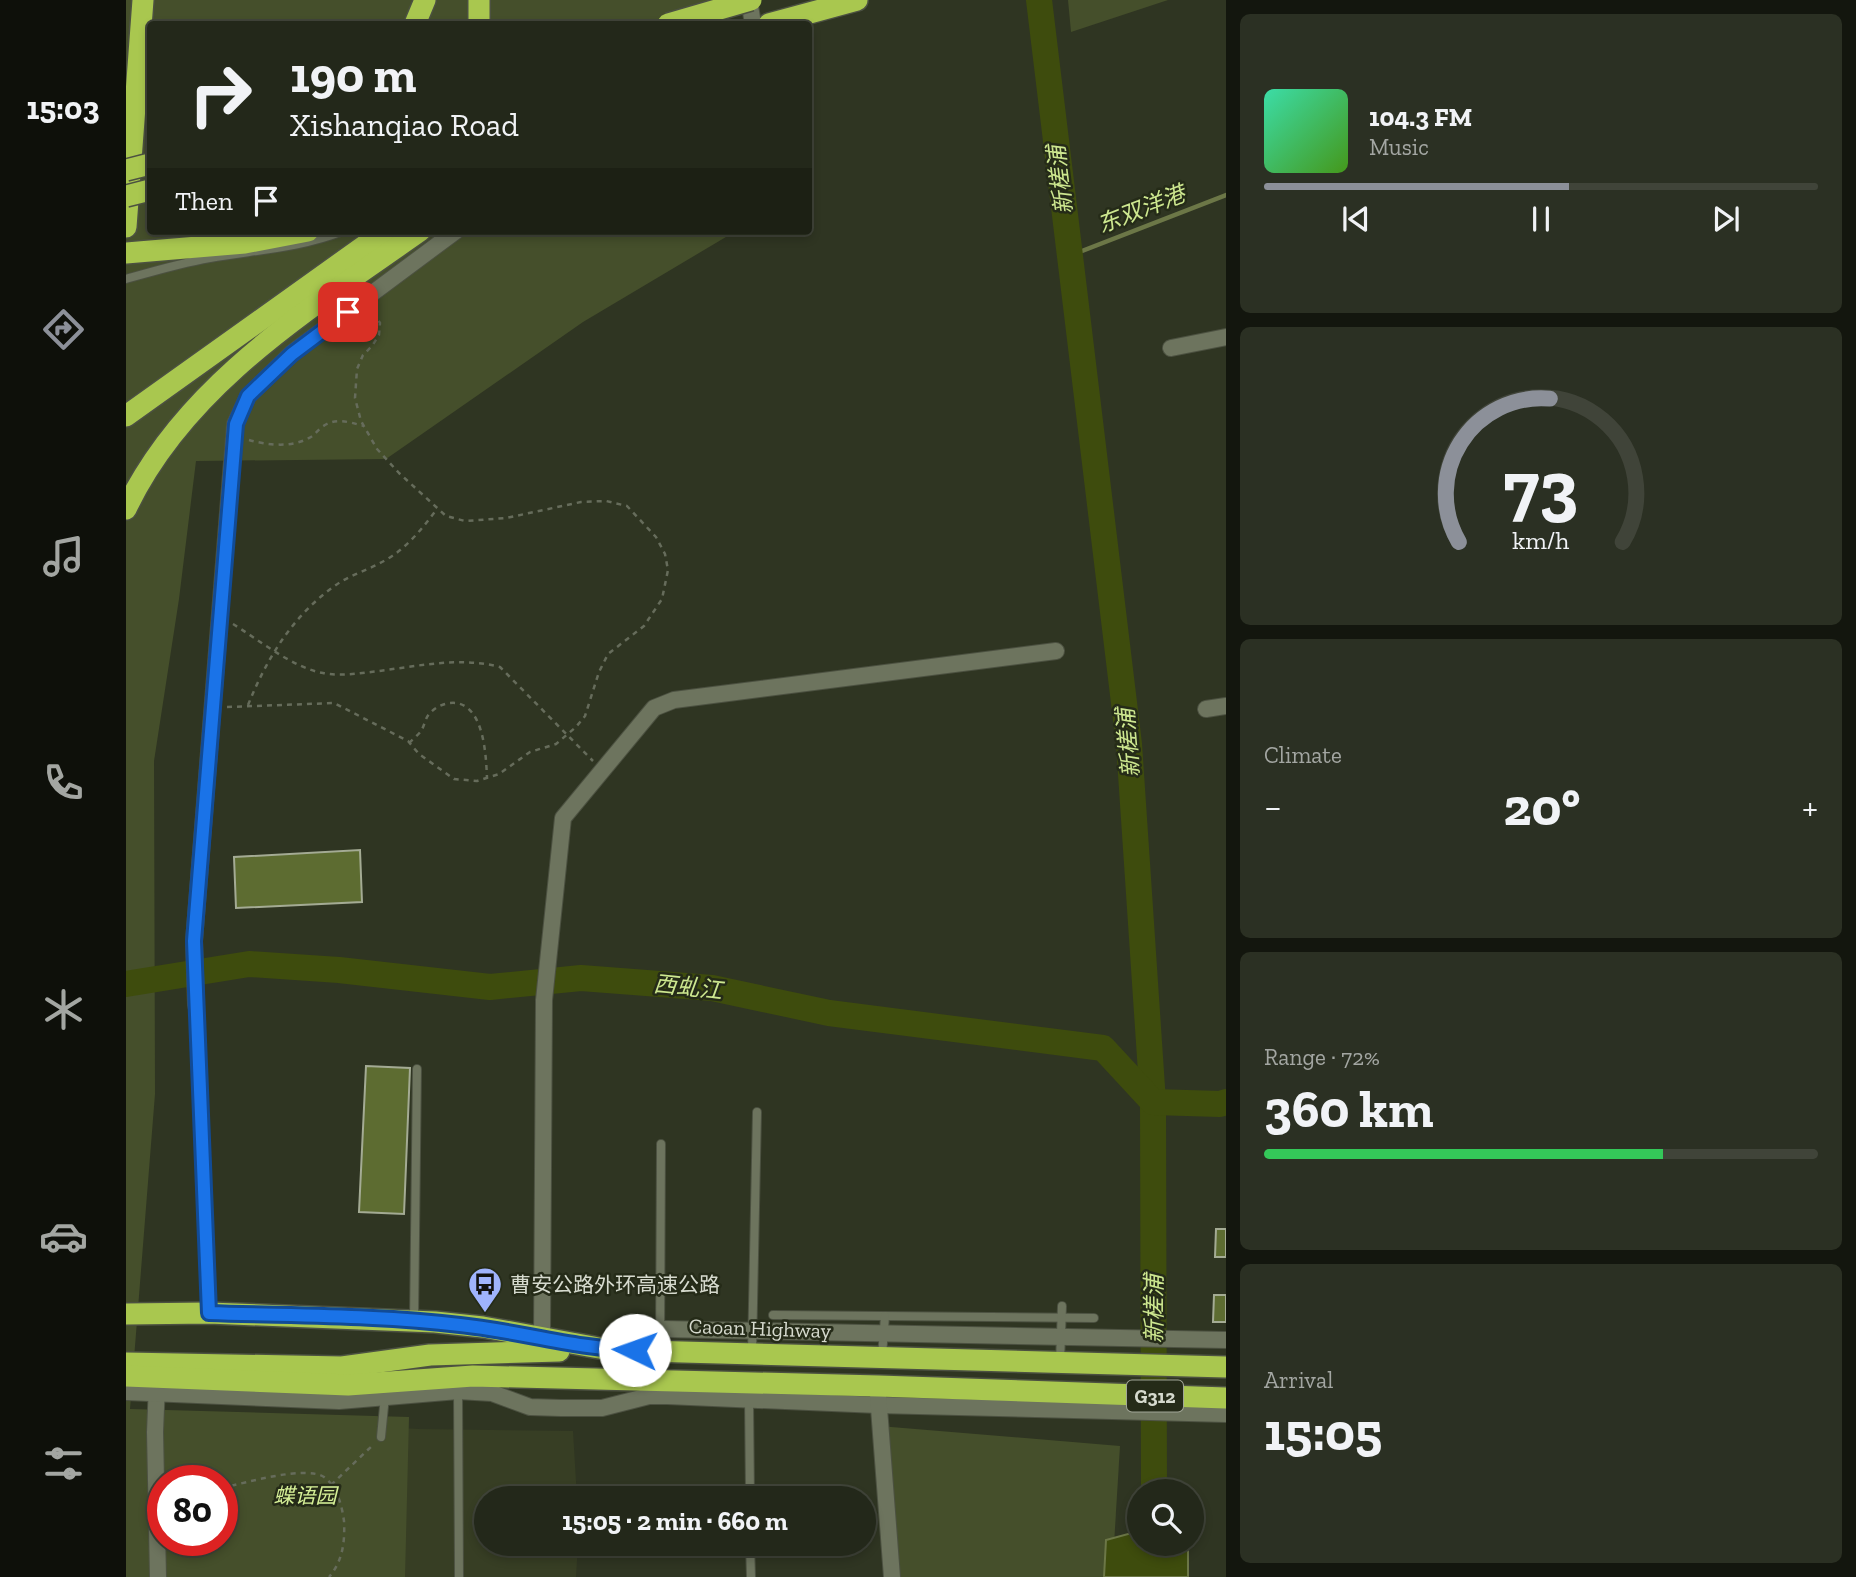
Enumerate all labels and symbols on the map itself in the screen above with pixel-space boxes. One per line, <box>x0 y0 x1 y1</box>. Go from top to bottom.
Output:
water label: 新槎浦 <box>1041 140 1078 216</box>
water label: 东双洋港 <box>1093 178 1192 239</box>
pin <box>318 282 378 342</box>
water label: 新槎浦 <box>1111 703 1145 779</box>
water label: 西虬江 <box>652 969 727 1005</box>
bus stop icon: 曹安公路外环高速公路 <box>466 1265 504 1314</box>
water label: 新槎浦 <box>1140 1271 1168 1344</box>
place label: 曹安公路外环高速公路 <box>510 1272 720 1297</box>
position arrow <box>598 1313 672 1387</box>
street label: Caoan Highway <box>688 1313 832 1343</box>
road number: G312 <box>1127 1380 1183 1412</box>
speed limit sign: 80 <box>147 1465 238 1556</box>
park label: 蝶语园 <box>274 1483 339 1508</box>

